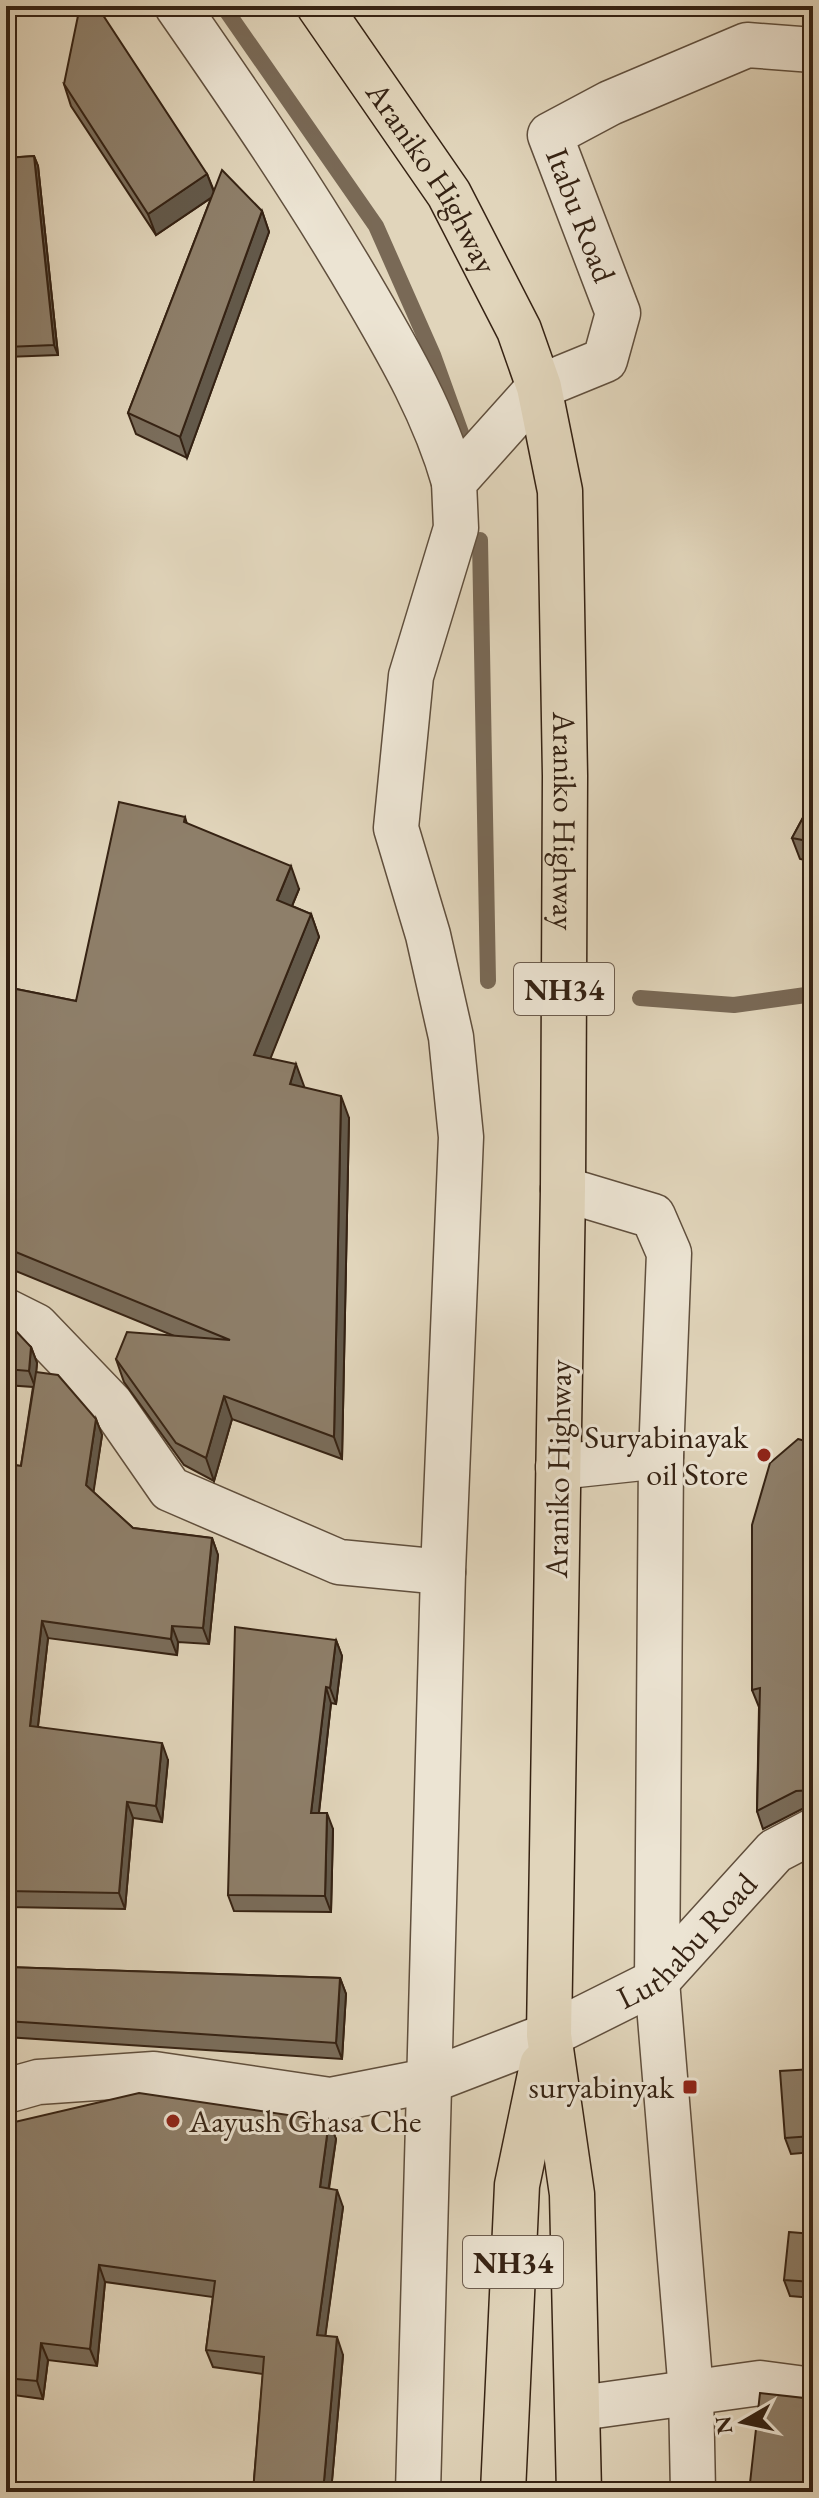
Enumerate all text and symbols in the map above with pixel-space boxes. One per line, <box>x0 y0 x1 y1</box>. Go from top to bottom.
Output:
street label: Araniko Highway <box>356 73 508 282</box>
street label: Itabu Road <box>536 142 626 289</box>
street label: Araniko Highway <box>543 710 586 931</box>
road number: NH34 <box>514 963 614 1015</box>
street label: Araniko Highway <box>535 1358 581 1580</box>
place label: Suryabinayak oil Store <box>584 1416 749 1495</box>
marker: Suryabinayak oil Store <box>755 1446 773 1464</box>
street label: Luthabu Road <box>610 1863 767 2019</box>
place label: suryabinyak <box>529 2066 675 2108</box>
marker: suryabinyak <box>681 2078 699 2096</box>
place label: Aayush Ghasa Che <box>188 2100 421 2142</box>
marker: Aayush Ghasa Che <box>164 2112 182 2130</box>
road number: NH34 <box>463 2236 563 2288</box>
north arrow <box>703 2382 783 2462</box>
text: N <box>708 2414 739 2436</box>

